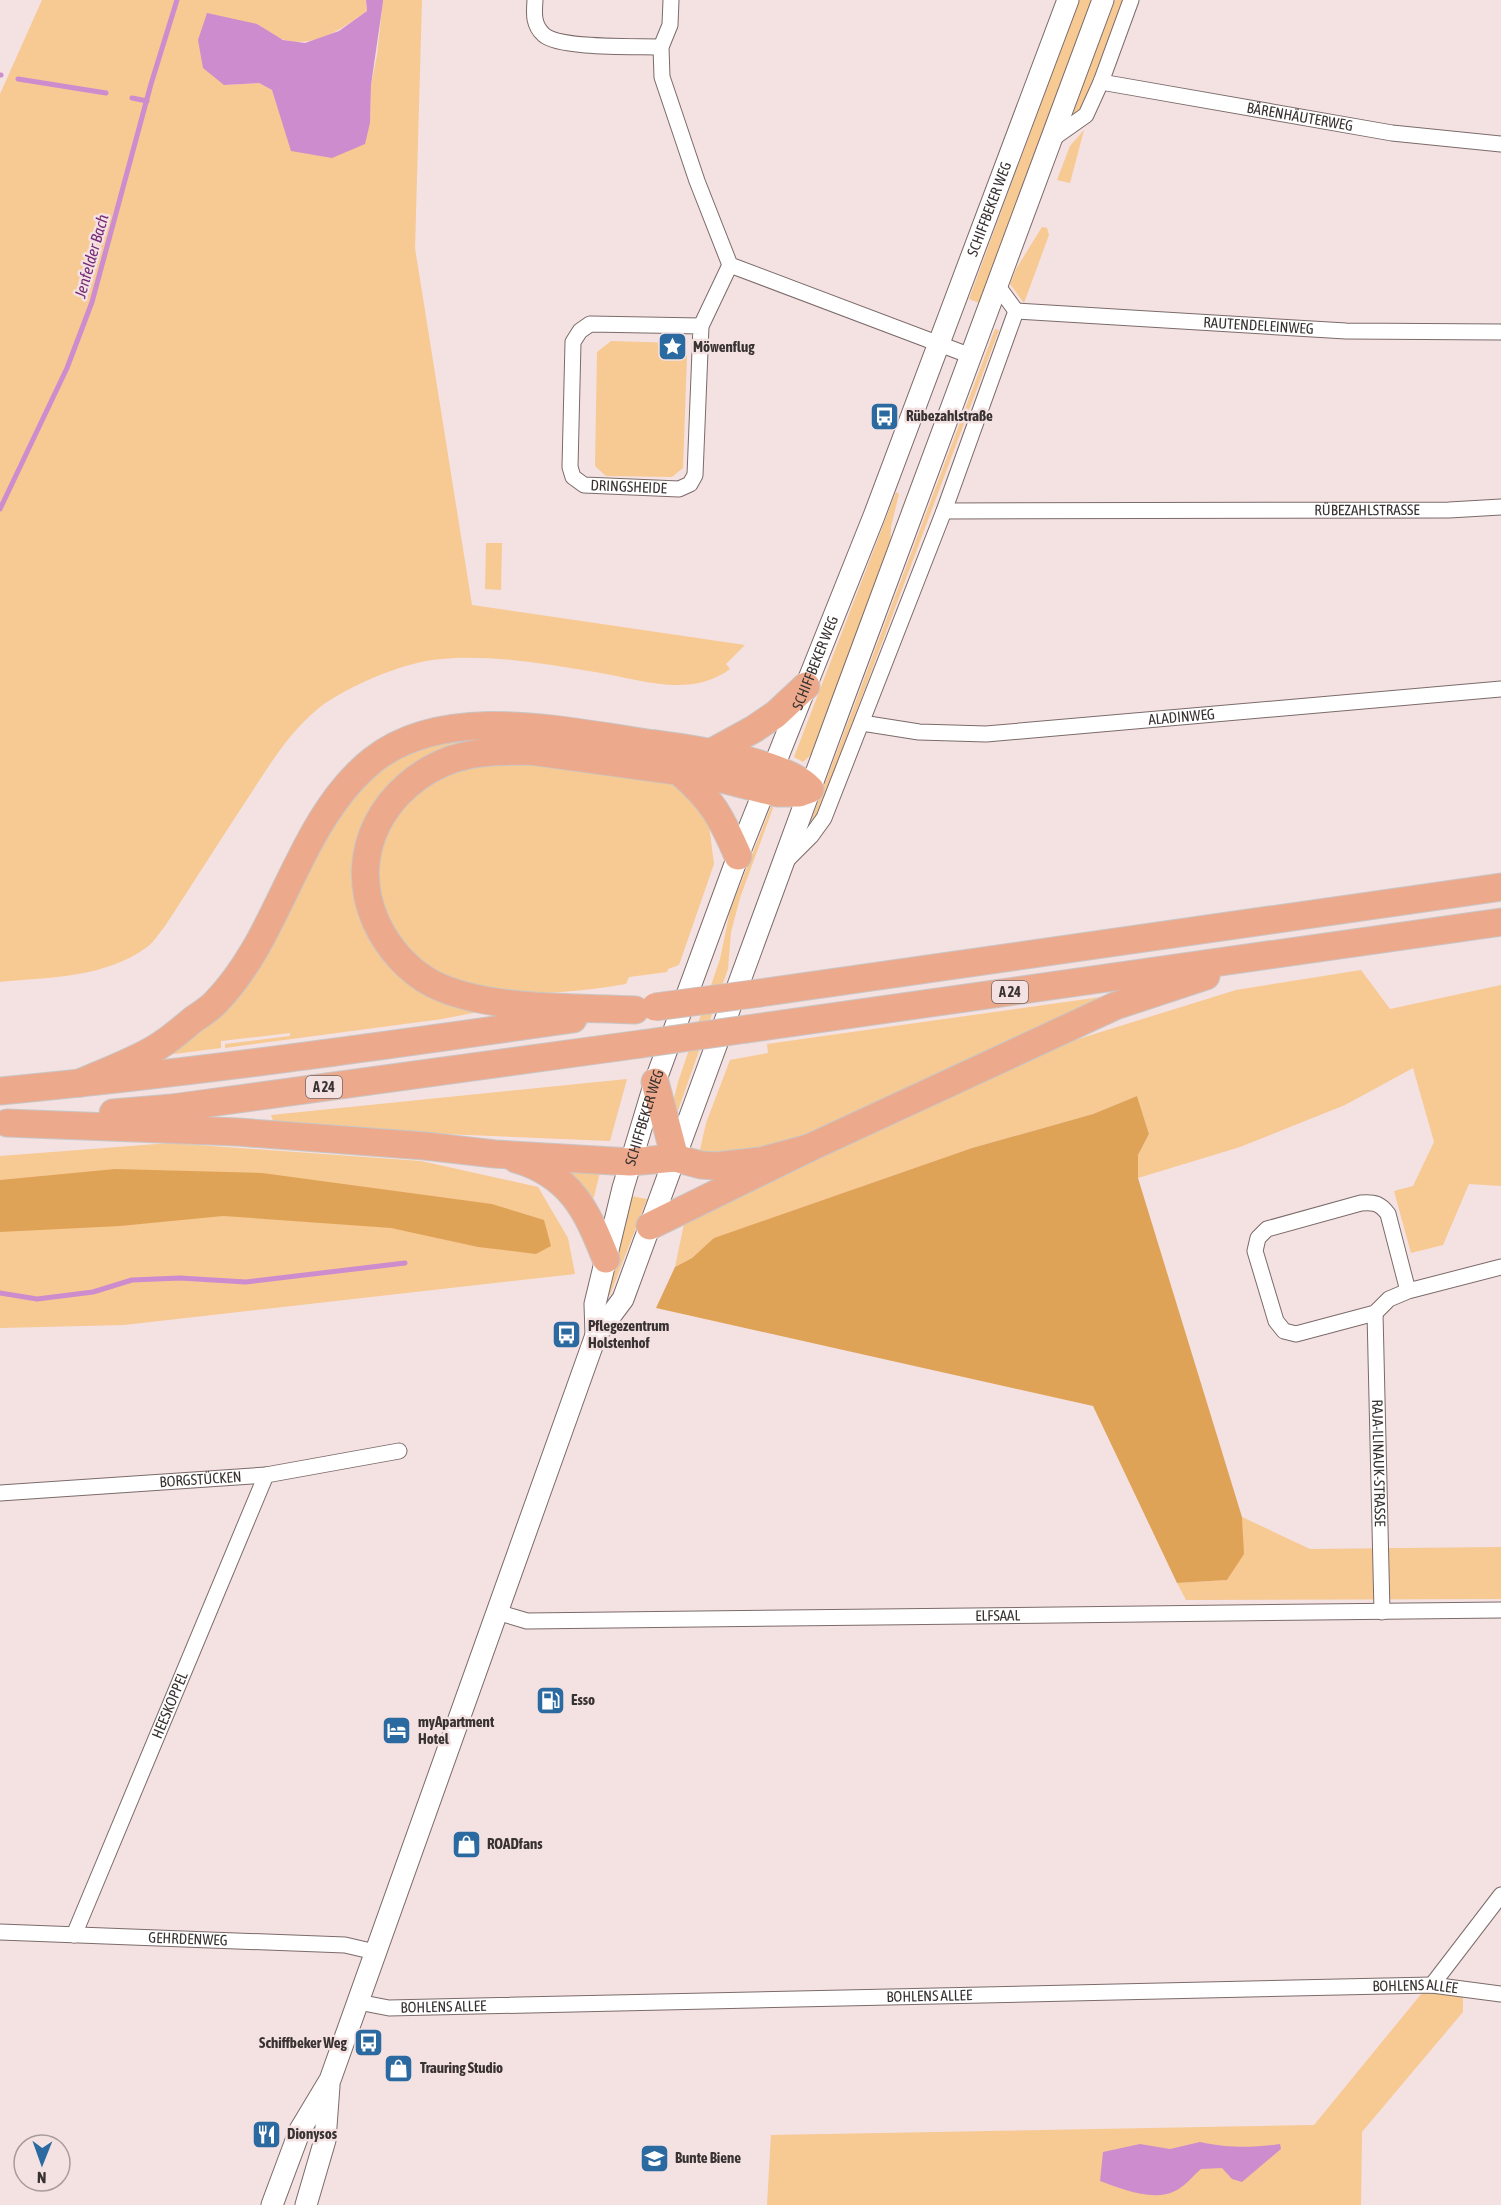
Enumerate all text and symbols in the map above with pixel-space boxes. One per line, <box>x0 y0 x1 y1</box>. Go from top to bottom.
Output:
street label: BÄRENHÄUTERWEG <box>1246 99 1355 134</box>
street label: SCHIFFBEKER WEG <box>963 159 1014 259</box>
water label: Jenfelder Bach <box>70 212 112 301</box>
street label: RAUTENDELEINWEG <box>1203 313 1314 337</box>
place icon: Möwenflug <box>656 331 688 363</box>
place label: Möwenflug <box>693 338 755 355</box>
bus stop icon: Rübezahlstraße <box>869 400 901 432</box>
place label: Rübezahlstraße <box>906 407 993 424</box>
street label: DRINGSHEIDE <box>590 476 668 497</box>
street label: RÜBEZAHLSTRASSE <box>1314 501 1420 518</box>
street label: SCHIFFBEKER WEG <box>788 613 841 712</box>
street label: ALADINWEG <box>1147 705 1216 728</box>
road number: A 24 <box>992 981 1028 1003</box>
street label: SCHIFFBEKER WEG <box>621 1067 667 1168</box>
road number: A 24 <box>306 1076 342 1098</box>
place label: Pflegezentrum Holstenhof <box>588 1317 669 1351</box>
bus stop icon: Pflegezentrum Holstenhof <box>551 1319 583 1351</box>
street label: RAJA-ILINAUK-STRASSE <box>1369 1399 1389 1527</box>
street label: BORGSTÜCKEN <box>159 1468 242 1490</box>
street label: ELFSAAL <box>975 1606 1020 1624</box>
street label: HEESKOPPEL <box>148 1669 191 1741</box>
fuel station icon: Esso <box>534 1684 566 1716</box>
place label: Esso <box>571 1691 595 1708</box>
place label: myApartment Hotel <box>418 1713 495 1747</box>
hotel icon: myApartment Hotel <box>381 1715 413 1747</box>
shop icon: ROADfans <box>450 1828 482 1860</box>
place label: ROADfans <box>487 1835 543 1852</box>
street label: GEHRDENWEG <box>148 1929 228 1949</box>
street label: BOHLENS ALLEE <box>1372 1976 1460 1996</box>
street label: BOHLENS ALLEE <box>886 1986 973 2005</box>
street label: BOHLENS ALLEE <box>400 1997 487 2016</box>
bus stop icon: Schiffbeker Weg <box>352 2027 384 2059</box>
place label: Schiffbeker Weg <box>259 2034 348 2051</box>
shop icon: Trauring Studio <box>383 2052 415 2084</box>
place label: Trauring Studio <box>420 2059 503 2076</box>
restaurant icon: Dionysos <box>250 2118 282 2150</box>
place label: Dionysos <box>287 2125 338 2142</box>
north arrow <box>12 2133 72 2193</box>
school or university icon: Bunte Biene <box>638 2142 670 2174</box>
place label: Bunte Biene <box>675 2149 741 2166</box>
text: N <box>37 2169 47 2187</box>

